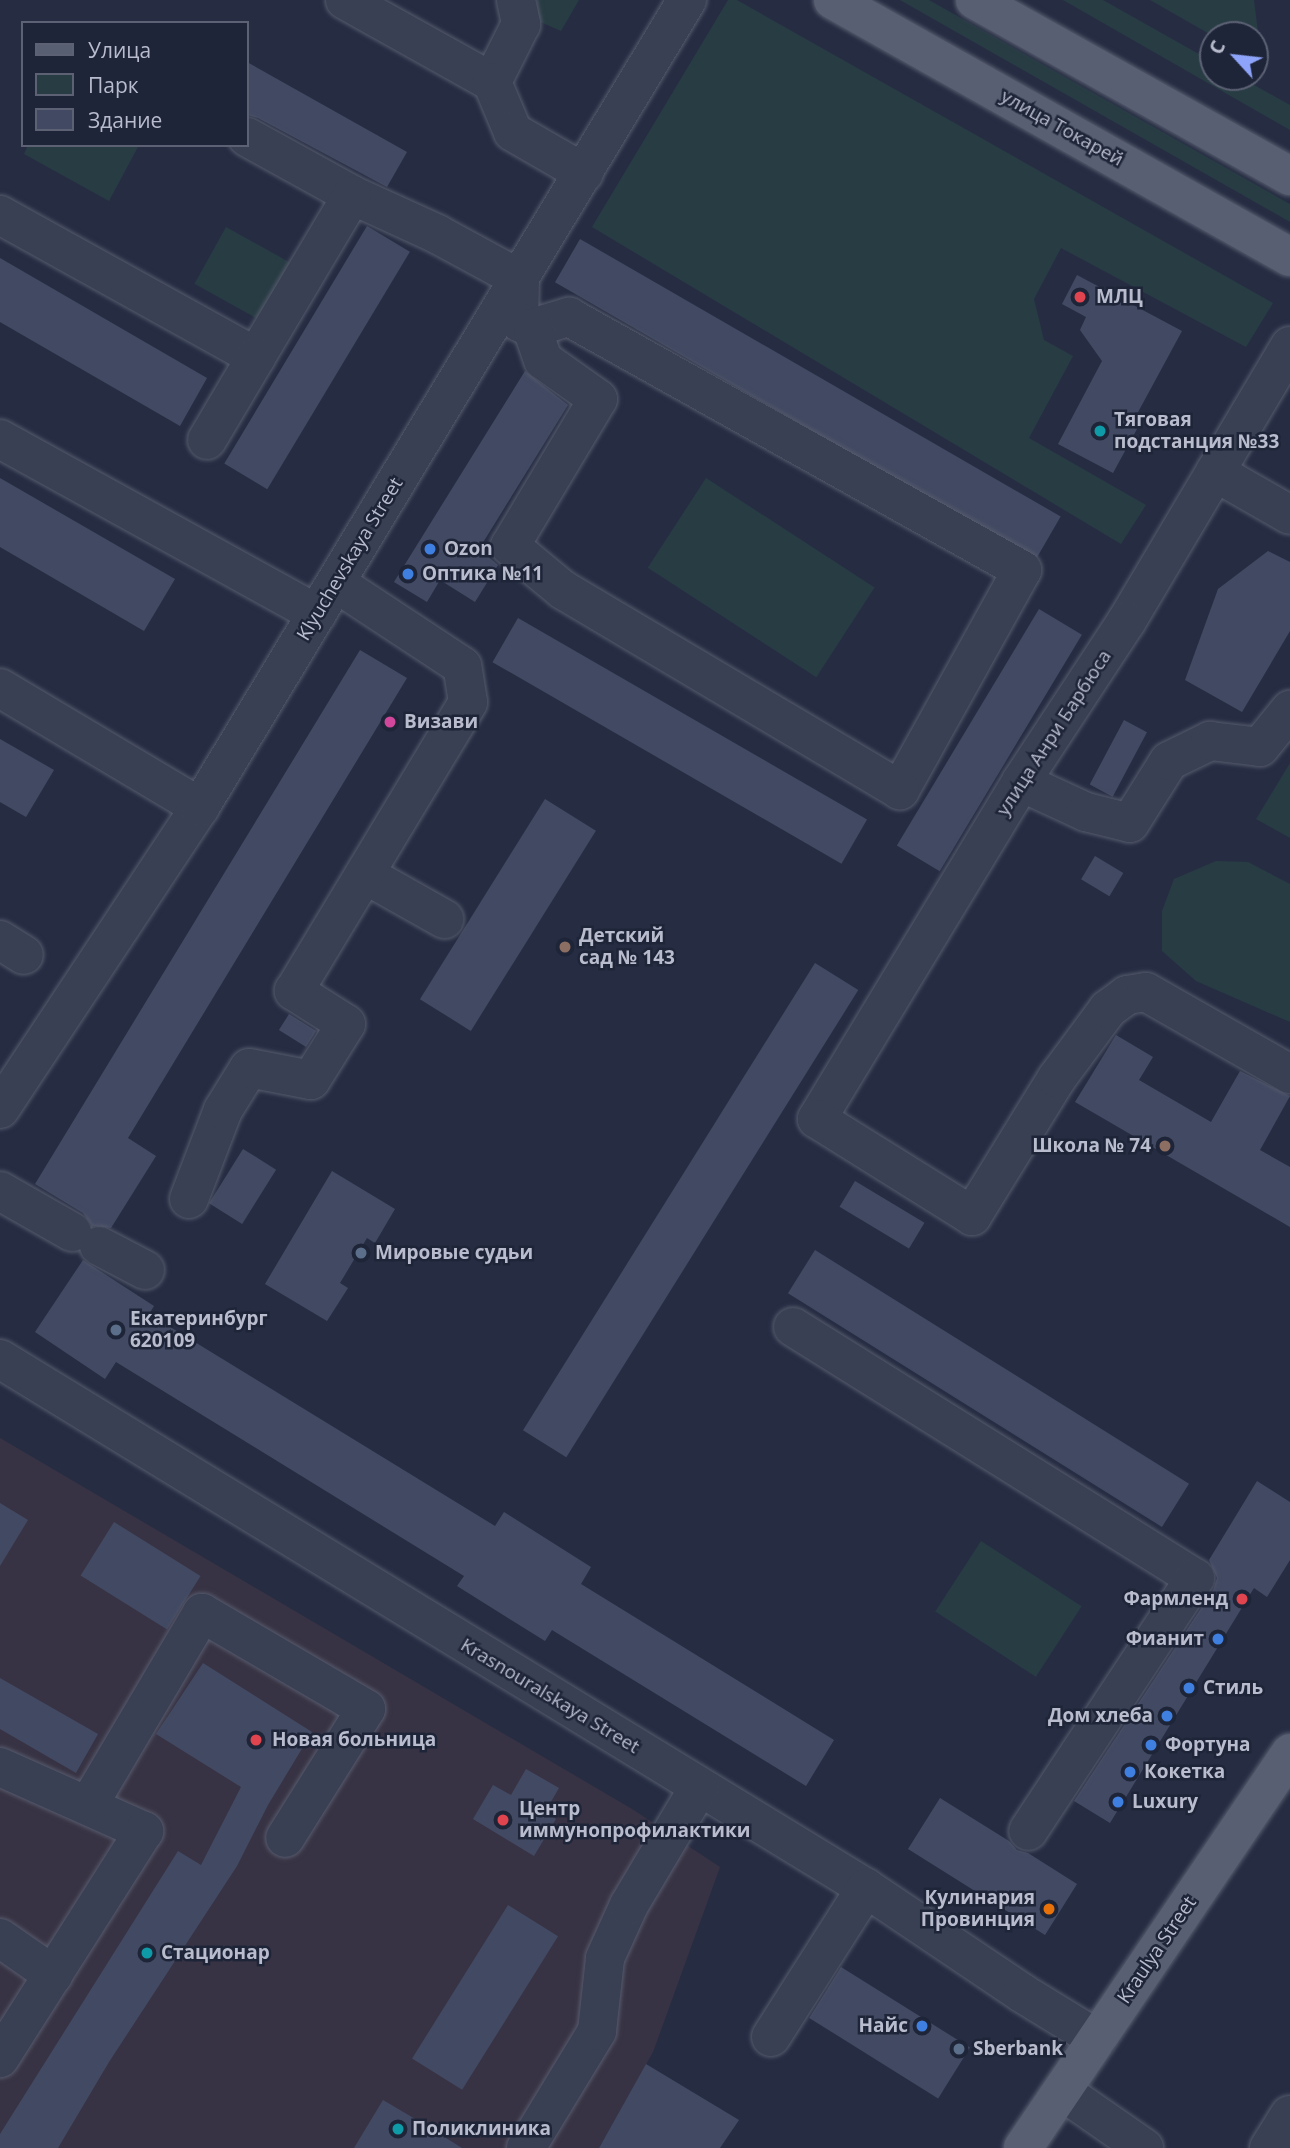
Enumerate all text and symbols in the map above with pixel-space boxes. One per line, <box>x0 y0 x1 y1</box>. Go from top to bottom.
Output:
legend <box>21 21 248 147</box>
north arrow <box>1199 21 1269 91</box>
text: Улица <box>88 36 151 64</box>
text: С <box>1203 36 1231 59</box>
text: Парк <box>88 71 139 99</box>
street label: улица Токарей <box>997 85 1127 171</box>
text: Здание <box>88 106 162 134</box>
place label: МЛЦ <box>1096 286 1143 308</box>
marker: МЛЦ <box>1070 287 1090 307</box>
place label: Тяговая подстанция №33 <box>1114 409 1279 453</box>
marker: Тяговая подстанция №33 <box>1092 423 1108 439</box>
street label: Klyuchevskaya Street <box>292 473 408 645</box>
place label: Ozon <box>444 538 493 560</box>
marker: Ozon <box>422 541 438 557</box>
place label: Оптика №11 <box>422 563 543 585</box>
marker: Оптика №11 <box>400 566 416 582</box>
street label: улица Анри Барбюса <box>992 646 1116 820</box>
place label: Визави <box>404 711 478 733</box>
marker: Визави <box>382 714 398 730</box>
place label: Детский сад № 143 <box>579 925 675 969</box>
marker: Детский сад № 143 <box>557 939 573 955</box>
place label: Школа № 74 <box>1032 1135 1151 1157</box>
marker: Школа № 74 <box>1157 1138 1173 1154</box>
place label: Мировые судьи <box>375 1242 533 1264</box>
marker: Мировые судьи <box>353 1245 369 1261</box>
place label: Екатеринбург 620109 <box>130 1308 268 1352</box>
marker: Екатеринбург 620109 <box>108 1322 124 1338</box>
place label: Фармленд <box>1123 1588 1228 1610</box>
marker: Фармленд <box>1234 1591 1250 1607</box>
place label: Фианит <box>1126 1628 1204 1650</box>
marker: Фианит <box>1210 1631 1226 1647</box>
street label: Krasnouralskaya Street <box>456 1634 644 1758</box>
place label: Стиль <box>1203 1677 1263 1699</box>
marker: Стиль <box>1181 1680 1197 1696</box>
place label: Дом хлеба <box>1048 1705 1153 1727</box>
marker: Дом хлеба <box>1159 1708 1175 1724</box>
place label: Новая больница <box>272 1729 436 1751</box>
marker: Новая больница <box>246 1730 266 1750</box>
place label: Фортуна <box>1165 1734 1250 1756</box>
marker: Фортуна <box>1143 1737 1159 1753</box>
place label: Кокетка <box>1144 1761 1225 1783</box>
marker: Кокетка <box>1122 1764 1138 1780</box>
place label: Luxury <box>1132 1791 1198 1813</box>
marker: Luxury <box>1110 1794 1126 1810</box>
place label: Центр иммунопрофилактики <box>519 1798 750 1842</box>
marker: Центр иммунопрофилактики <box>493 1810 513 1830</box>
place label: Кулинария Провинция <box>921 1887 1035 1931</box>
street label: Kraulya Street <box>1113 1892 1201 2008</box>
marker: Кулинария Провинция <box>1041 1901 1057 1917</box>
place label: Стационар <box>161 1942 270 1964</box>
marker: Стационар <box>139 1945 155 1961</box>
place label: Найс <box>859 2015 908 2037</box>
marker: Найс <box>914 2018 930 2034</box>
place label: Sberbank <box>973 2038 1063 2060</box>
marker: Sberbank <box>951 2041 967 2057</box>
place label: Поликлиника <box>412 2118 551 2140</box>
marker: Поликлиника <box>390 2121 406 2137</box>

